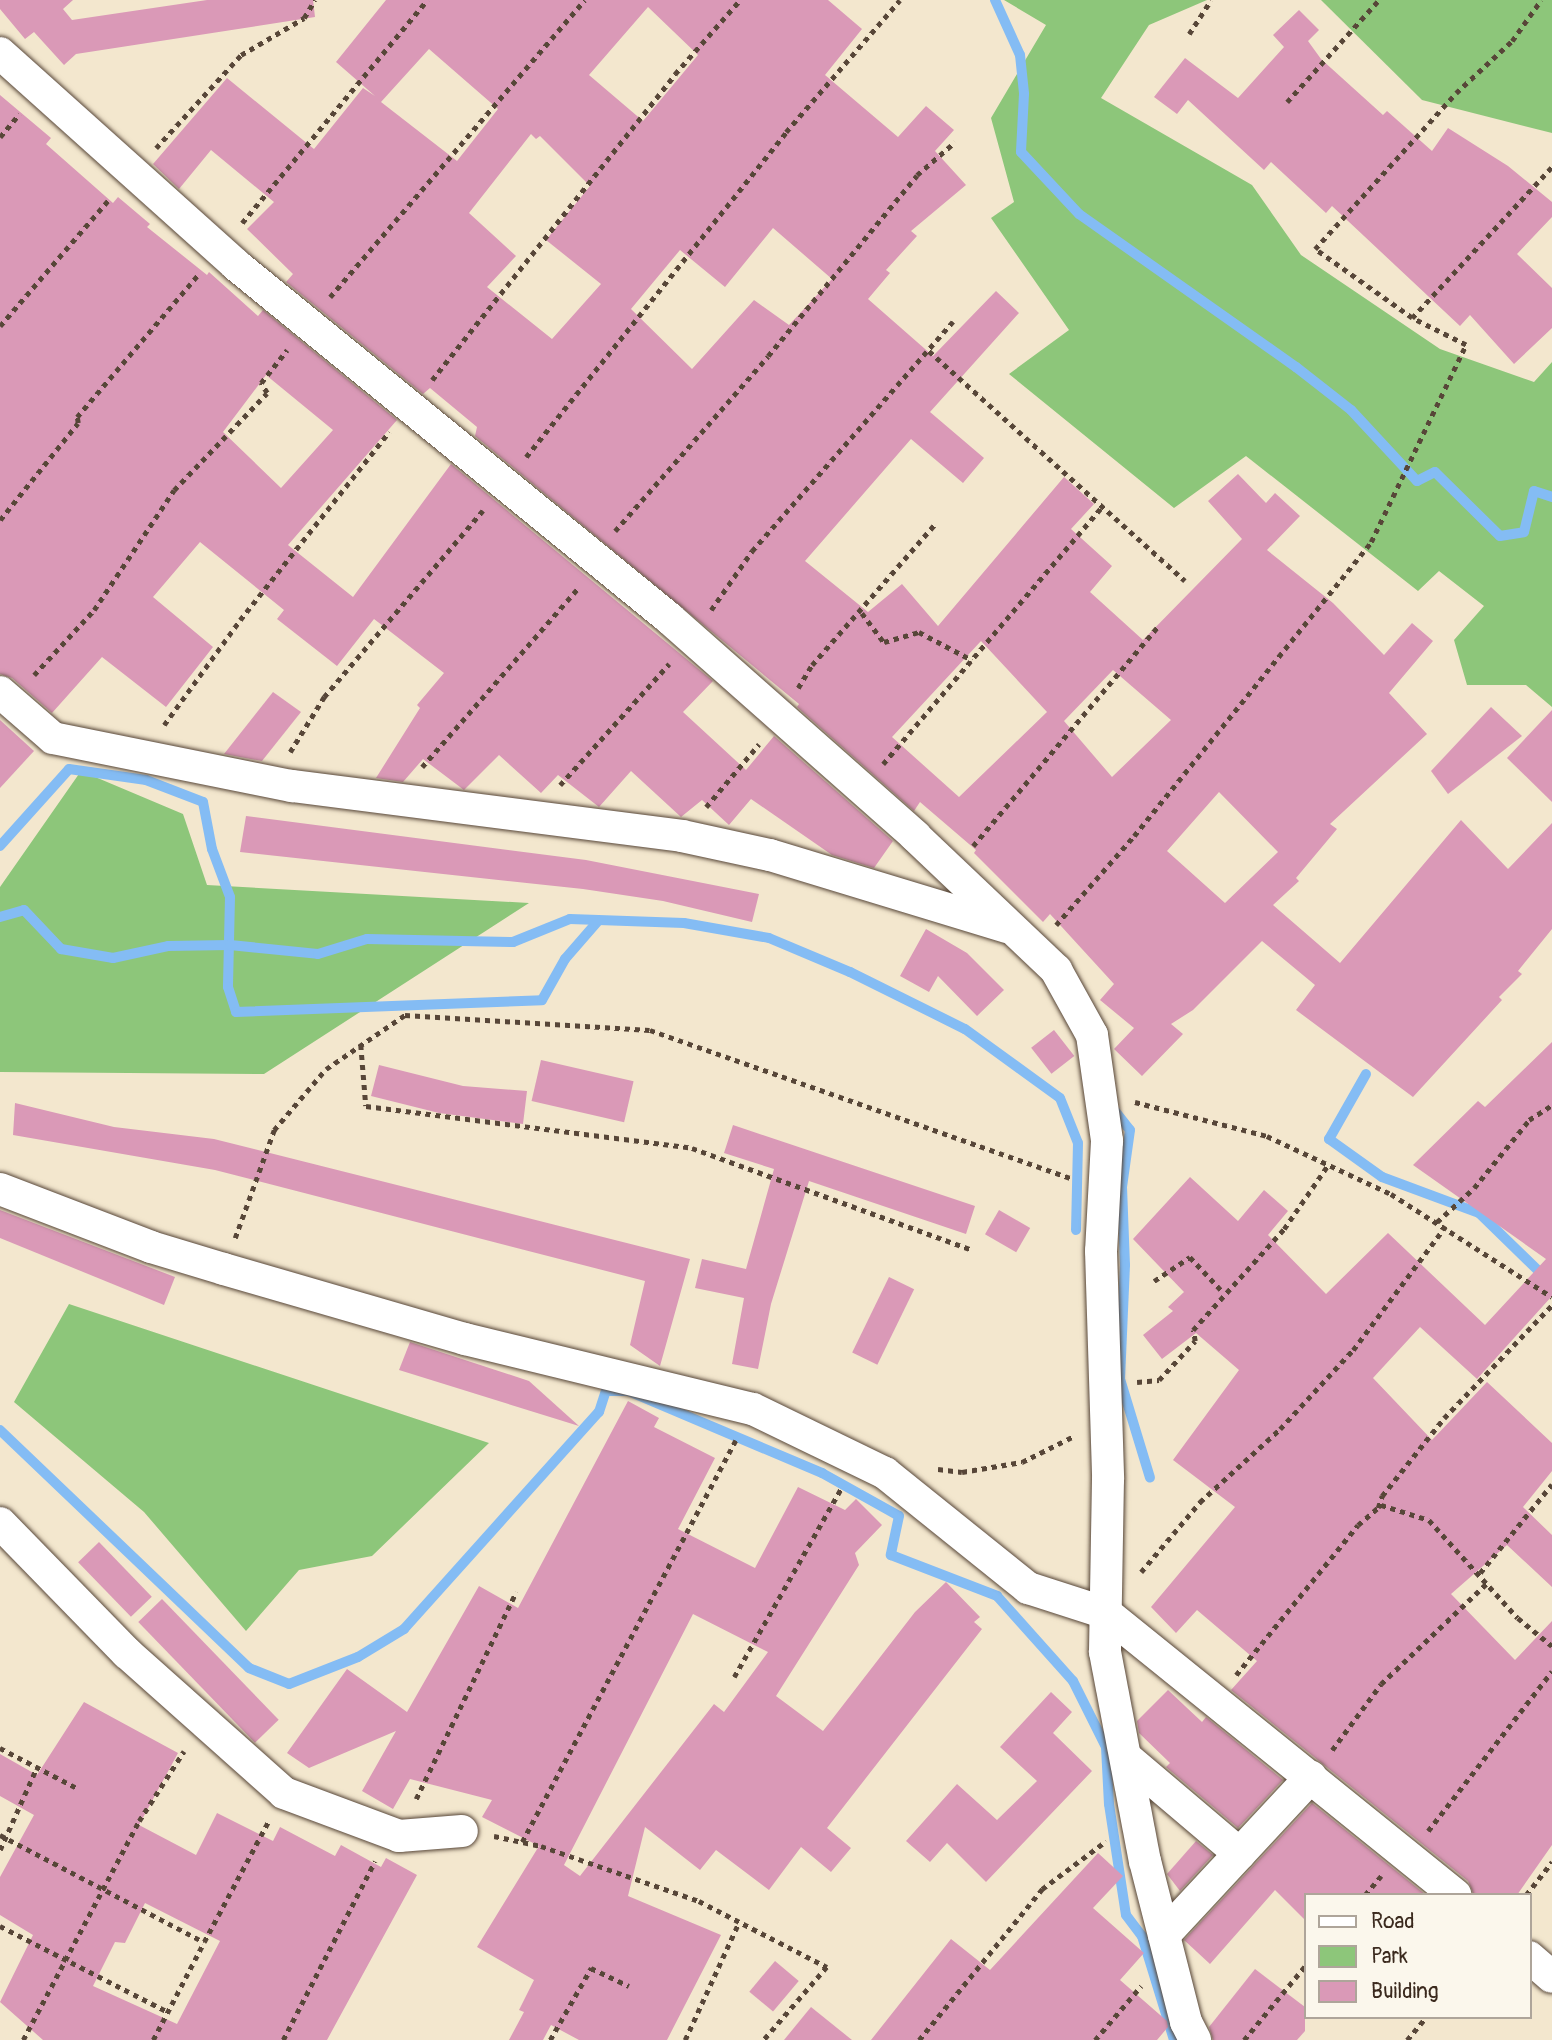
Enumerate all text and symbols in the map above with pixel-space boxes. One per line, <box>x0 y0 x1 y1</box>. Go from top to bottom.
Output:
legend <box>1304 1893 1531 2019</box>
text: Road <box>1371 1908 1415 1935</box>
text: Park <box>1371 1943 1408 1970</box>
text: Building <box>1371 1978 1438 2005</box>

